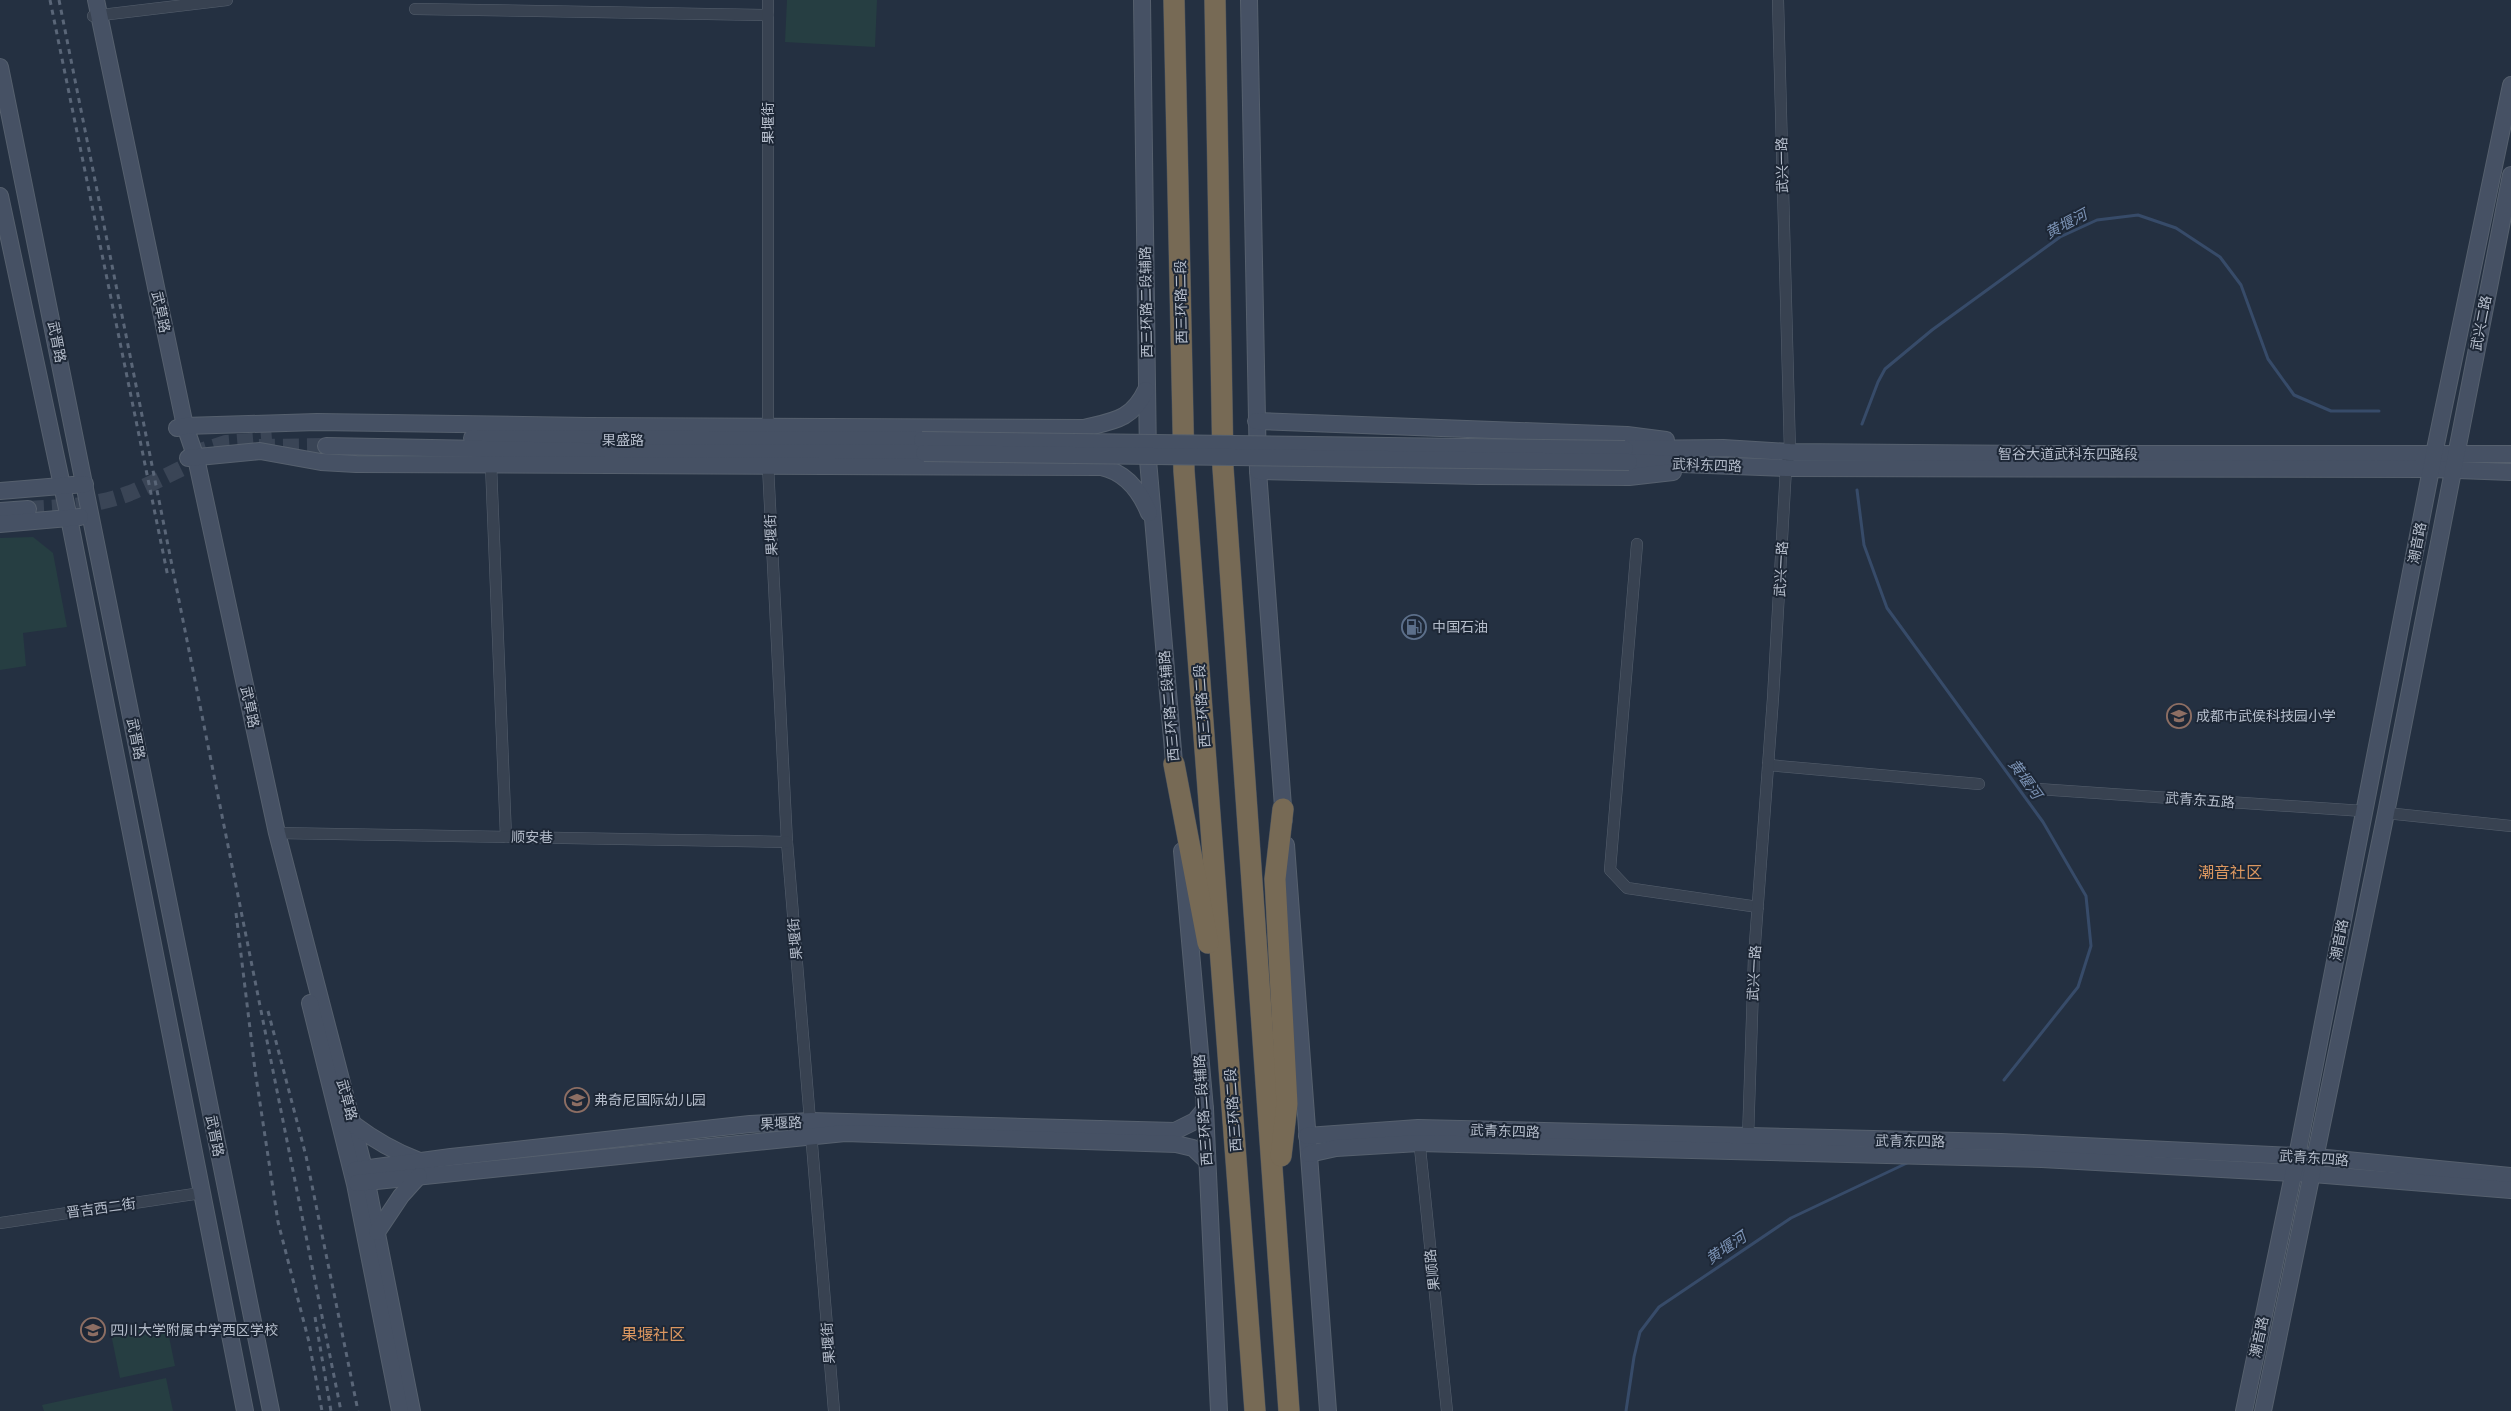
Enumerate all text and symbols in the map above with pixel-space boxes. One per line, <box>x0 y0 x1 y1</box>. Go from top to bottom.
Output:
street label: 果堰街 <box>759 102 779 144</box>
street label: 武兴一路 <box>1773 137 1793 193</box>
water label: 黄堰河 <box>2041 203 2094 244</box>
street label: 西三环路二段辅路 <box>1136 246 1158 358</box>
street label: 西三环路二段 <box>1171 260 1193 344</box>
street label: 武草路 <box>146 290 174 335</box>
street label: 武兴二路 <box>2467 294 2497 353</box>
street label: 武晋路 <box>42 320 70 365</box>
street label: 果盛路 <box>602 431 644 451</box>
street label: 智谷大道武科东四路段 <box>1998 445 2138 465</box>
street label: 武科东四路 <box>1672 455 1742 477</box>
street label: 果堰街 <box>761 513 783 556</box>
street label: 潮音路 <box>2404 521 2432 566</box>
street label: 武兴一路 <box>1771 541 1793 598</box>
fuel station icon: 中国石油 <box>1401 614 1427 640</box>
place label: 中国石油 <box>1432 618 1488 638</box>
street label: 西三环路二段辅路 <box>1155 649 1185 763</box>
street label: 西三环路二段 <box>1190 663 1216 749</box>
street label: 武草路 <box>235 685 263 730</box>
school or university icon: 成都市武侯科技园小学 <box>2166 703 2192 729</box>
place label: 成都市武侯科技园小学 <box>2196 707 2336 727</box>
street label: 武晋路 <box>121 717 149 762</box>
water label: 黄堰河 <box>2003 755 2048 806</box>
street label: 武青东五路 <box>2164 789 2236 813</box>
street label: 顺安巷 <box>511 828 553 848</box>
district label: 潮音社区 <box>2198 862 2262 884</box>
street label: 果堰街 <box>784 917 808 961</box>
street label: 潮音路 <box>2326 918 2354 963</box>
street label: 武兴一路 <box>1744 945 1766 1002</box>
street label: 西三环路二段辅路 <box>1190 1053 1218 1166</box>
street label: 西三环路二段 <box>1221 1067 1247 1153</box>
street label: 武草路 <box>331 1077 361 1123</box>
school or university icon: 弗奇尼国际幼儿园 <box>564 1087 590 1113</box>
place label: 弗奇尼国际幼儿园 <box>594 1091 706 1111</box>
street label: 果堰路 <box>760 1113 803 1135</box>
street label: 武晋路 <box>200 1114 228 1159</box>
street label: 武青东四路 <box>1470 1121 1540 1143</box>
street label: 武青东四路 <box>1875 1131 1945 1153</box>
street label: 武青东四路 <box>2278 1147 2350 1171</box>
street label: 晋吉西二街 <box>65 1194 137 1224</box>
water label: 黄堰河 <box>1702 1225 1753 1270</box>
street label: 果顺路 <box>1421 1248 1445 1292</box>
street label: 潮音路 <box>2246 1315 2274 1360</box>
school or university icon: 四川大学附属中学西区学校 <box>80 1317 106 1343</box>
place label: 四川大学附属中学西区学校 <box>110 1321 278 1341</box>
street label: 果堰街 <box>818 1321 840 1365</box>
district label: 果堰社区 <box>621 1324 685 1346</box>

